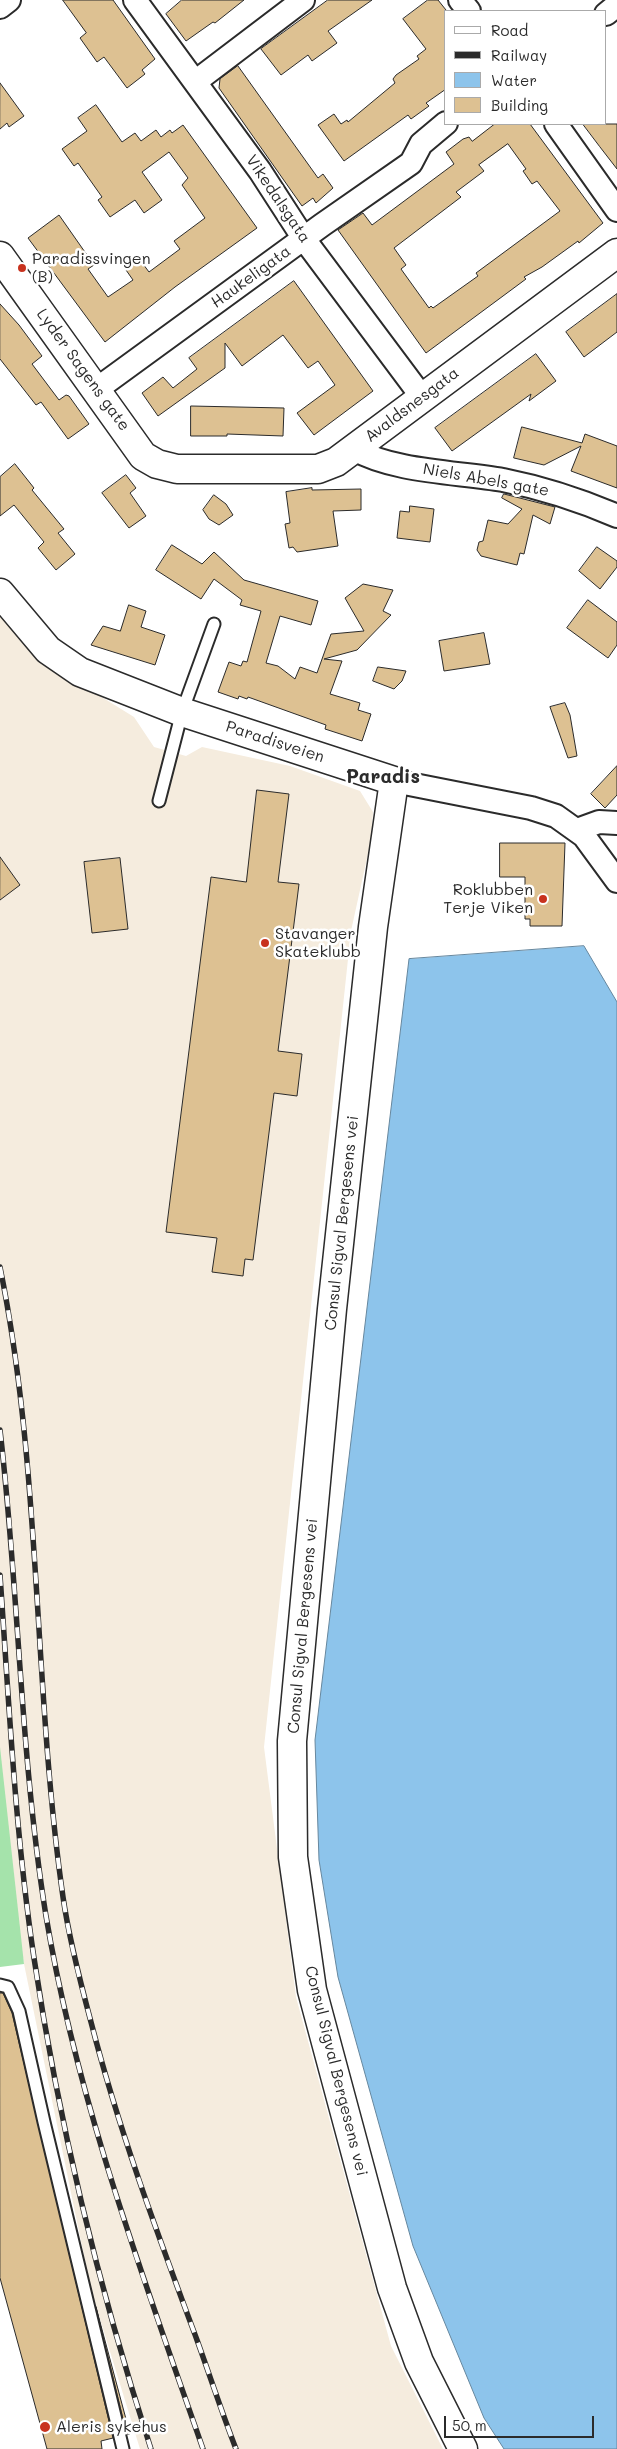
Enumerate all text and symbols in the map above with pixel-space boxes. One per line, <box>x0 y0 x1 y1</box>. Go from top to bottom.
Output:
legend <box>444 10 607 125</box>
text: Road <box>491 20 528 40</box>
text: Railway <box>491 45 547 65</box>
text: Water <box>491 70 537 90</box>
text: Building <box>491 95 548 115</box>
street label: Vikedalsgata <box>242 151 314 247</box>
street label: Haukeligata <box>207 242 295 312</box>
place label: Paradissvingen (B) <box>32 249 151 287</box>
marker: Paradissvingen (B) <box>16 262 28 274</box>
street label: Lyder Sagens gate <box>32 305 134 435</box>
street label: Avaldsnesgata <box>361 363 463 447</box>
street label: Niels Abels gate <box>421 459 551 501</box>
street label: Paradisveien <box>223 717 327 767</box>
district label: Paradis <box>346 766 420 788</box>
place label: Roklubben Terje Viken <box>443 880 533 918</box>
marker: Roklubben Terje Viken <box>537 893 549 905</box>
place label: Stavanger Skateklubb <box>275 924 361 962</box>
marker: Stavanger Skateklubb <box>259 937 271 949</box>
street label: Consul Sigval Bergesens vei <box>321 1115 363 1331</box>
street label: Consul Sigval Bergesens vei <box>284 1518 322 1734</box>
street label: Consul Sigval Bergesens vei <box>301 1964 371 2178</box>
scale bar <box>447 2406 597 2438</box>
text: 50 m <box>452 2415 487 2435</box>
place label: Aleris sykehus <box>56 2417 167 2437</box>
marker: Aleris sykehus <box>38 2420 52 2434</box>

